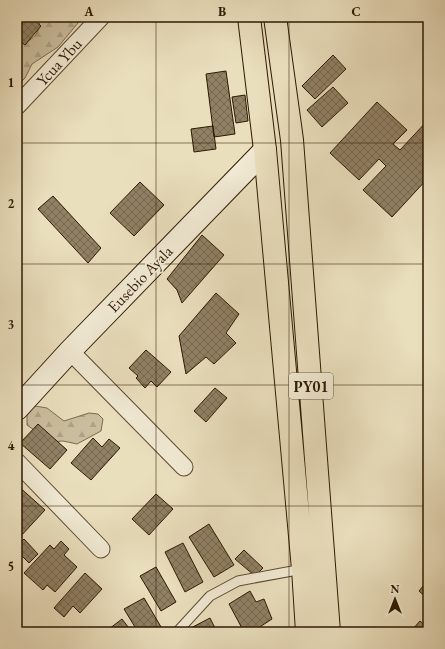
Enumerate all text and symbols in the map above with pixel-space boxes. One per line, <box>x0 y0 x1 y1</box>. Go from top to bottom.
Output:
text: A <box>83 3 94 20</box>
text: B <box>218 3 226 20</box>
text: C <box>351 3 361 20</box>
street label: Ycua Ybu <box>32 33 87 90</box>
text: 1 <box>8 74 15 91</box>
text: 2 <box>8 195 15 212</box>
street label: Eusebio Ayala <box>103 241 178 317</box>
text: 3 <box>8 316 15 333</box>
road number: PY01 <box>289 373 333 399</box>
text: 4 <box>8 437 15 454</box>
text: 5 <box>8 558 14 575</box>
north arrow <box>375 579 415 619</box>
text: N <box>391 582 400 596</box>

